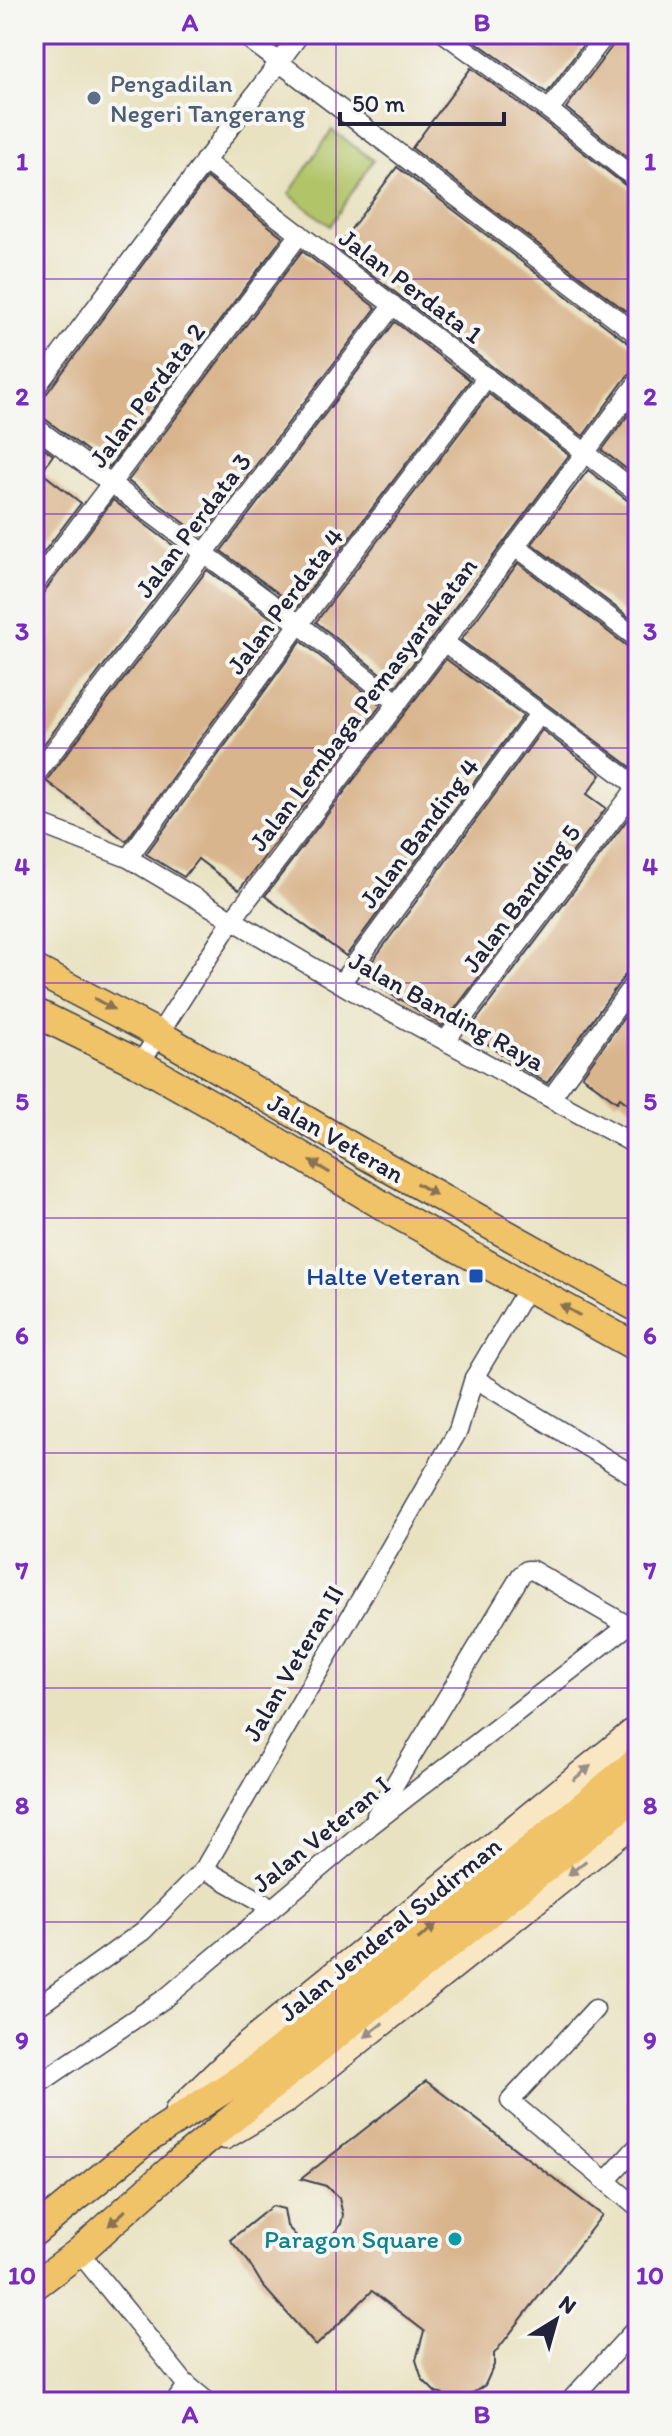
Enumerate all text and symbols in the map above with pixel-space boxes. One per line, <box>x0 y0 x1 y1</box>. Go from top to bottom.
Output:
text: A <box>181 6 199 38</box>
text: B <box>474 6 491 38</box>
place label: Pengadilan Negeri Tangerang <box>110 67 306 129</box>
scale bar <box>340 76 504 126</box>
marker: Pengadilan Negeri Tangerang <box>85 89 103 107</box>
text: 50 m <box>352 89 405 118</box>
text: 1 <box>16 145 28 177</box>
text: 1 <box>644 145 656 177</box>
street label: Jalan Perdata 1 <box>333 222 489 350</box>
street label: Jalan Perdata 2 <box>82 316 212 474</box>
text: 2 <box>15 380 29 412</box>
text: 2 <box>643 380 657 412</box>
street label: Jalan Perdata 3 <box>128 446 258 604</box>
street label: Jalan Perdata 4 <box>220 521 351 681</box>
street label: Jalan Lembaga Pemasyarakatan <box>242 551 484 857</box>
text: 3 <box>15 615 29 647</box>
text: 3 <box>643 615 657 647</box>
street label: Jalan Banding 4 <box>352 751 486 914</box>
street label: Jalan Banding 5 <box>455 817 587 979</box>
text: 4 <box>14 850 30 882</box>
text: 4 <box>642 850 658 882</box>
street label: Jalan Banding Raya <box>344 944 551 1078</box>
one-way arrow <box>92 997 115 1011</box>
text: 5 <box>15 1085 29 1117</box>
text: 5 <box>643 1085 657 1117</box>
street label: Jalan Veteran <box>262 1086 410 1190</box>
one-way arrow <box>309 1160 331 1174</box>
one-way arrow <box>415 1182 437 1196</box>
place label: Halte Veteran <box>306 1260 460 1292</box>
marker: Halte Veteran <box>467 1267 485 1285</box>
one-way arrow <box>559 1303 581 1317</box>
text: 6 <box>15 1319 29 1351</box>
text: 6 <box>643 1319 657 1351</box>
text: 7 <box>15 1554 29 1586</box>
text: 7 <box>643 1554 657 1586</box>
street label: Jalan Veteran II <box>235 1579 351 1747</box>
one-way arrow <box>572 1765 592 1781</box>
street label: Jalan Veteran I <box>246 1769 396 1899</box>
text: 8 <box>15 1789 29 1821</box>
text: 8 <box>643 1789 657 1821</box>
street label: Jalan Jenderal Sudirman <box>272 1829 508 2028</box>
one-way arrow <box>567 1859 587 1876</box>
one-way arrow <box>417 1924 437 1941</box>
one-way arrow <box>364 2022 384 2038</box>
text: 9 <box>15 2024 29 2056</box>
text: 9 <box>643 2024 657 2056</box>
one-way arrow <box>107 2209 127 2226</box>
place label: Paragon Square <box>264 2223 439 2255</box>
marker: Paragon Square <box>446 2230 464 2248</box>
text: 10 <box>8 2259 36 2291</box>
text: 10 <box>636 2259 664 2291</box>
north arrow <box>516 2280 596 2360</box>
text: N <box>554 2289 582 2320</box>
text: A <box>181 2398 199 2430</box>
text: B <box>474 2398 491 2430</box>

